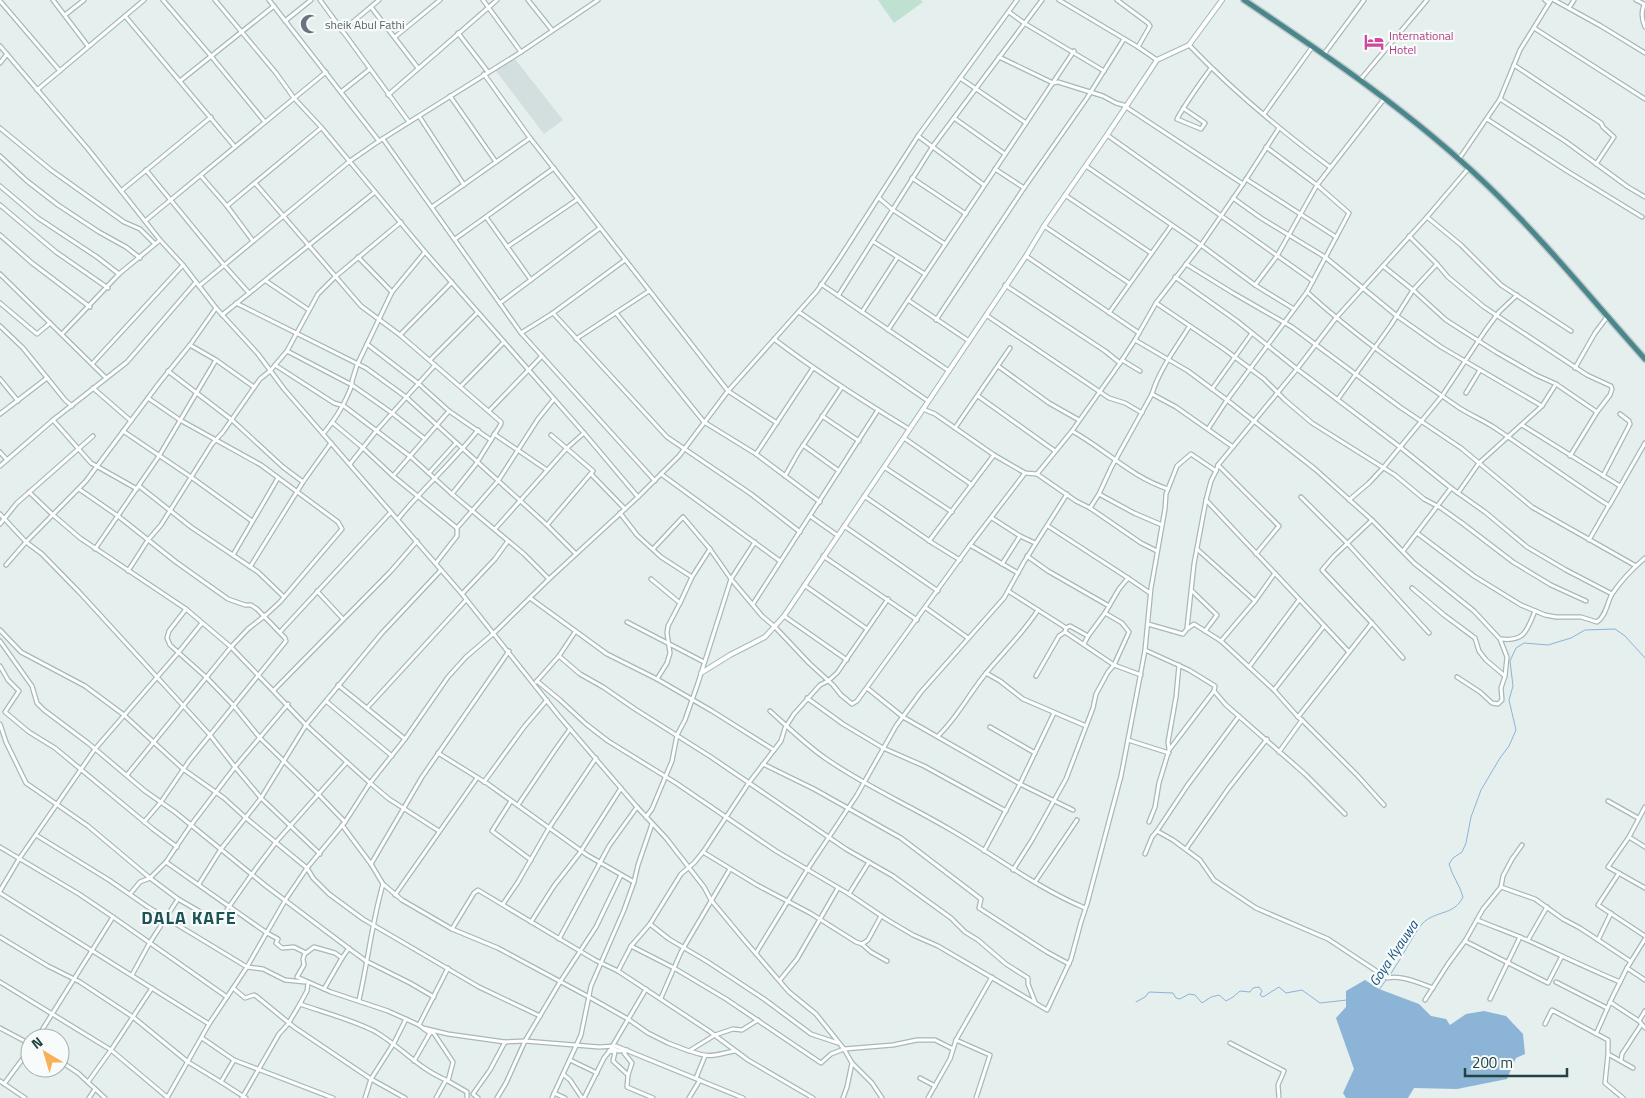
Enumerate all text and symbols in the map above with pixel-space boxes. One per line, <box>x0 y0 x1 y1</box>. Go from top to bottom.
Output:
mosque icon: sheik Abul Fathi <box>299 13 321 35</box>
place label: sheik Abul Fathi <box>325 15 405 34</box>
place label: International Hotel <box>1389 26 1454 59</box>
hotel icon: International Hotel <box>1363 31 1385 53</box>
district label: DALA KAFE <box>141 904 237 931</box>
water label: Goya Kyauwa <box>1363 915 1423 990</box>
north arrow <box>20 1028 70 1078</box>
text: N <box>26 1031 47 1054</box>
scale bar <box>1465 1046 1568 1078</box>
text: 200 m <box>1472 1051 1513 1074</box>

